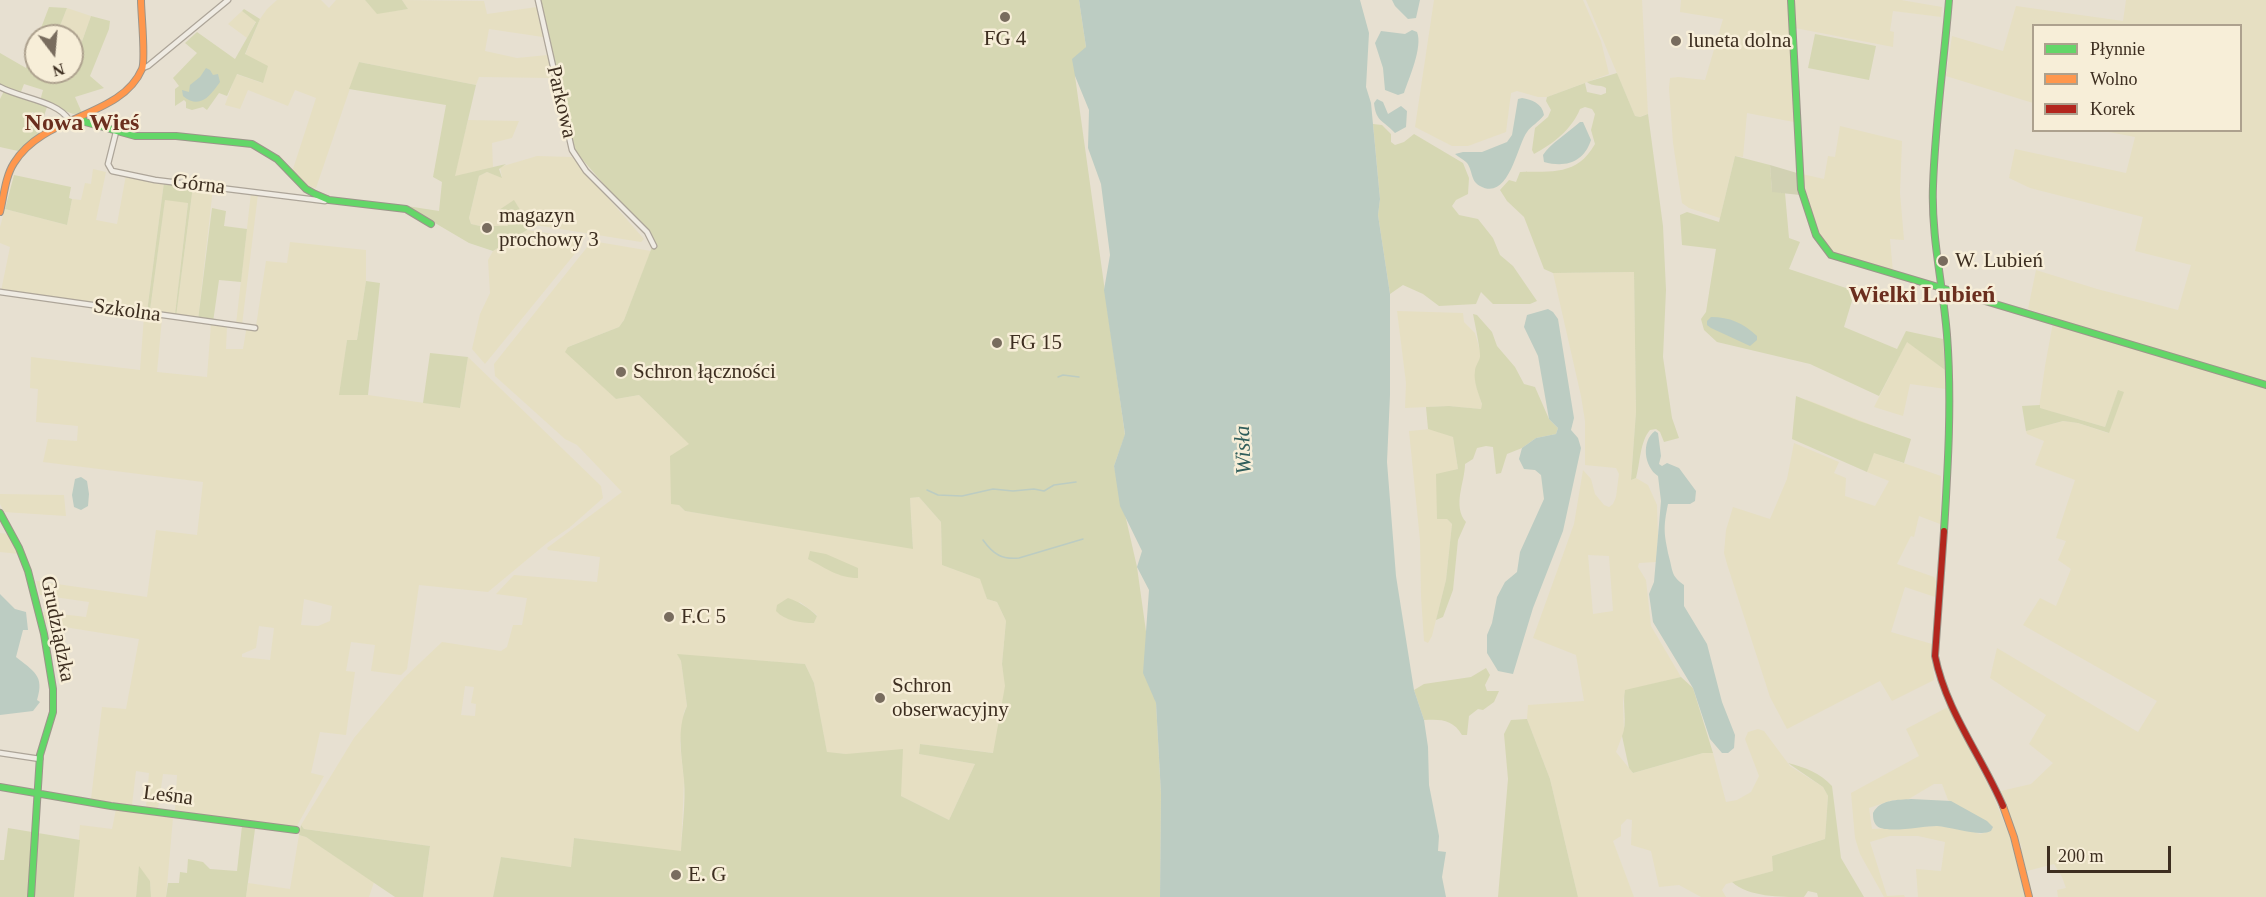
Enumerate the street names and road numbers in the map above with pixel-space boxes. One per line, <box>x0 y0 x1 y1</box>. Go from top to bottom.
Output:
street label: Parkowa <box>540 63 582 141</box>
street label: Górna <box>171 169 227 201</box>
street label: Szkolna <box>92 294 162 328</box>
street label: Grudziądzka <box>34 574 80 684</box>
street label: Leśna <box>142 780 194 812</box>

